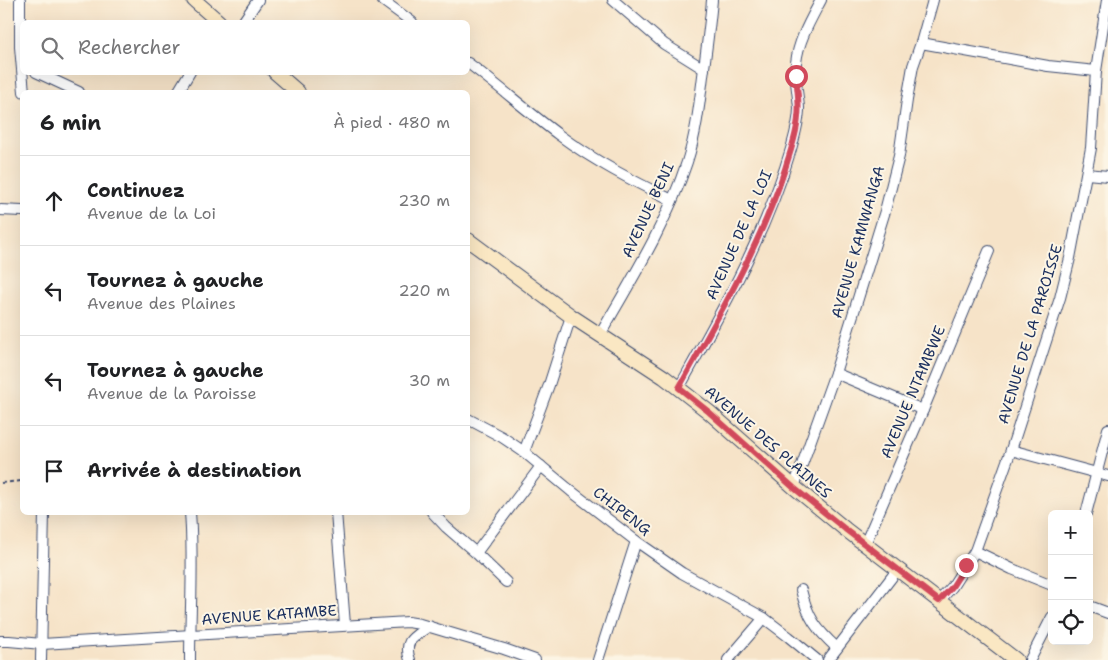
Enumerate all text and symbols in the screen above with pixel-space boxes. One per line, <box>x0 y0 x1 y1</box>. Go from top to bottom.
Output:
search box <box>20 20 470 75</box>
icon: search <box>38 34 66 62</box>
text: Rechercher <box>78 35 181 60</box>
route start <box>785 65 808 88</box>
text: 6 min <box>40 109 101 137</box>
text: À pied · 480 m <box>333 112 450 133</box>
street label: AVENUE BENI <box>617 159 679 261</box>
street label: AVENUE KAMWANGA <box>827 163 889 321</box>
street label: AVENUE DE LA LOI <box>701 167 777 303</box>
text: Continuez <box>87 178 185 203</box>
icon: ahead <box>40 187 68 215</box>
text: 230 m <box>398 190 450 211</box>
text: Avenue de la Loi <box>87 203 216 224</box>
street label: AVENUE DE LA PAROISSE <box>993 242 1067 426</box>
text: Tournez à gauche <box>87 268 264 293</box>
icon: left <box>40 277 68 305</box>
text: 220 m <box>398 280 450 301</box>
text: Avenue des Plaines <box>87 293 236 314</box>
street label: AVENUE NTAMBWE <box>876 323 950 461</box>
text: Tournez à gauche <box>87 358 264 383</box>
icon: left <box>40 367 68 395</box>
text: 30 m <box>409 370 450 391</box>
street label: AVENUE DES PLAINES <box>700 381 836 503</box>
text: Avenue de la Paroisse <box>87 383 256 404</box>
icon: arrive <box>40 457 68 485</box>
text: Arrivée à destination <box>87 458 301 483</box>
street label: CHIPENG <box>589 482 655 540</box>
map controls <box>1048 510 1093 645</box>
button: + <box>1048 510 1093 555</box>
route end <box>955 554 978 577</box>
button: − <box>1048 555 1093 600</box>
street label: AVENUE KATAMBE <box>201 600 337 630</box>
button: locate <box>1048 600 1093 645</box>

